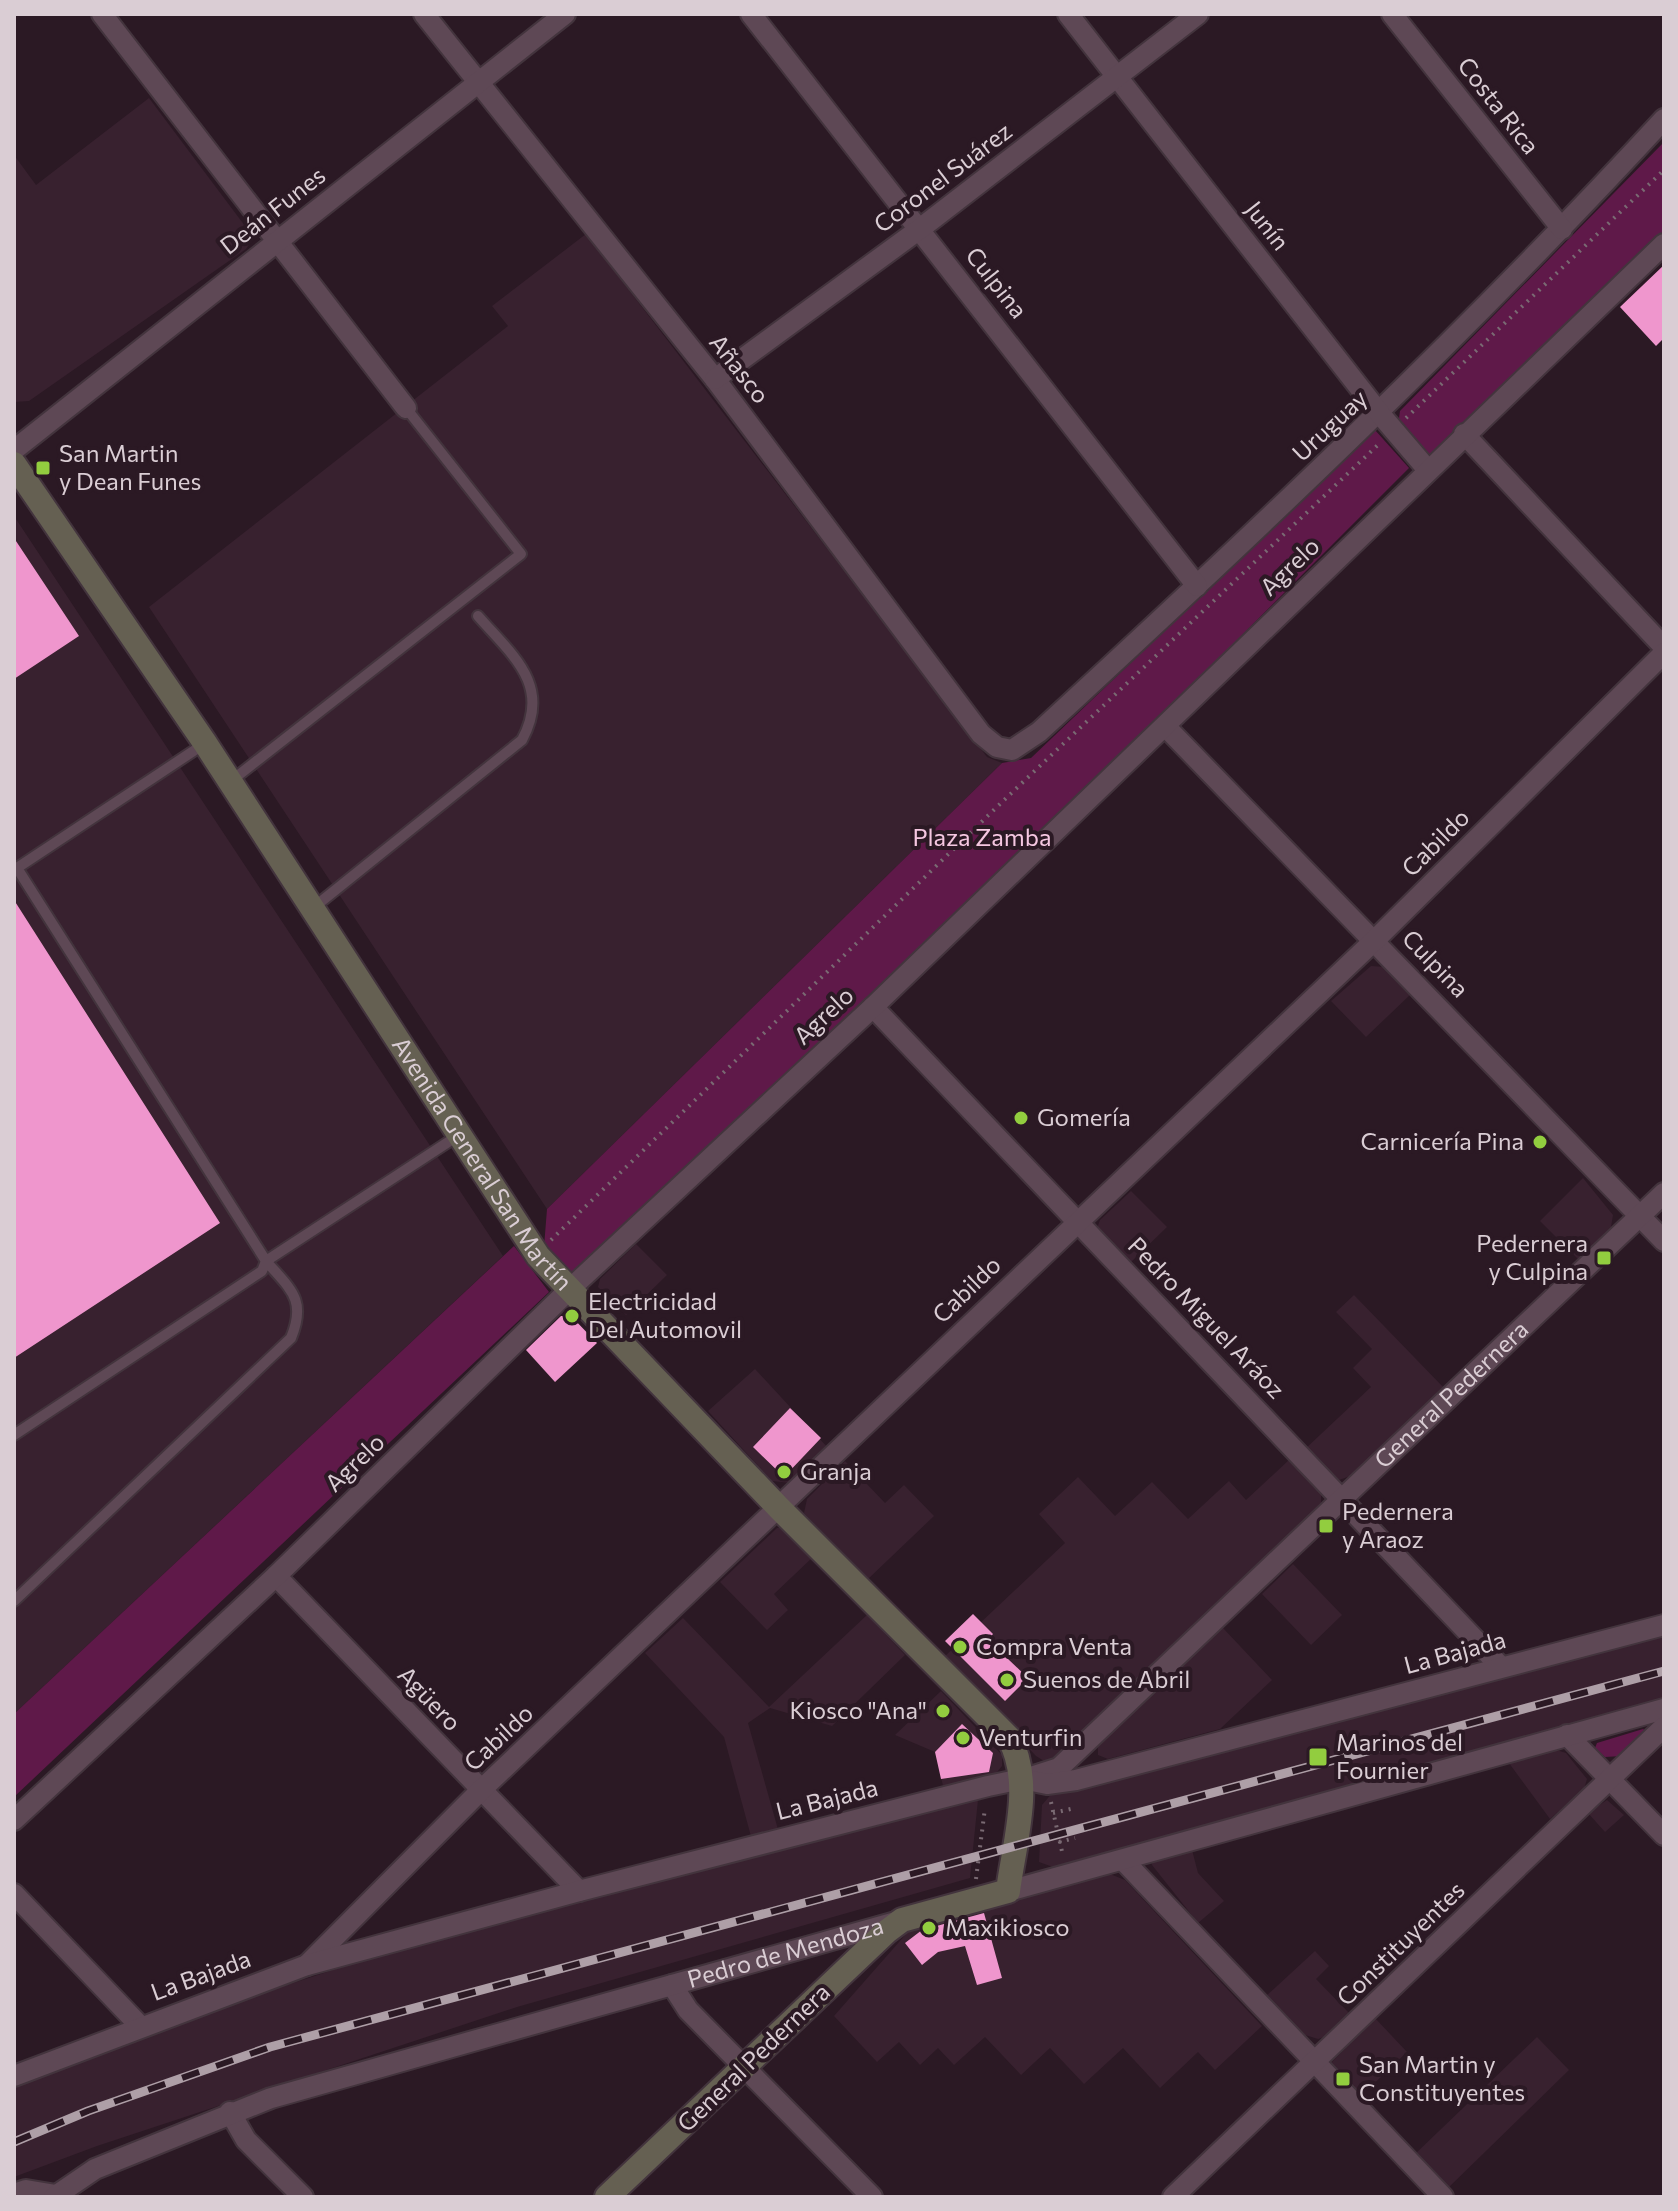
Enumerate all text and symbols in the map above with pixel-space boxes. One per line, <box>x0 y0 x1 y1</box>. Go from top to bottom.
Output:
street label: Costa Rica <box>1452 51 1546 159</box>
street label: Coronel Suárez <box>867 116 1017 238</box>
street label: Deán Funes <box>214 160 330 260</box>
street label: Junín <box>1240 195 1296 255</box>
street label: Culpina <box>960 241 1034 324</box>
street label: Añasco <box>704 328 776 409</box>
street label: Uruguay <box>1286 383 1372 467</box>
place label: San Martin y Dean Funes <box>59 438 201 495</box>
marker: San Martin y Dean Funes <box>34 459 52 477</box>
street label: Agrelo <box>1253 531 1325 601</box>
street label: Cabildo <box>1395 802 1475 882</box>
park label: Plaza Zamba <box>912 822 1052 851</box>
street label: Culpina <box>1397 923 1475 1003</box>
street label: Agrelo <box>787 980 859 1050</box>
street label: Avenida General San Martín <box>387 1031 579 1296</box>
place label: Gomería <box>1037 1102 1131 1131</box>
marker: Gomería <box>1012 1109 1030 1127</box>
place label: Carnicería Pina <box>1361 1126 1524 1155</box>
marker: Carnicería Pina <box>1531 1133 1549 1151</box>
place label: Pedernera y Culpina <box>1476 1228 1588 1285</box>
street label: Pedro Miguel Aráoz <box>1123 1230 1291 1404</box>
street label: Cabildo <box>926 1249 1006 1328</box>
marker: Pedernera y Culpina <box>1595 1249 1613 1267</box>
place label: Electricidad Del Automovil <box>588 1286 742 1343</box>
marker: Electricidad Del Automovil <box>563 1307 581 1325</box>
street label: General Pedernera <box>1368 1314 1534 1474</box>
street label: Agrelo <box>318 1427 390 1497</box>
place label: Granja <box>800 1456 872 1485</box>
marker: Granja <box>775 1463 793 1481</box>
place label: Pedernera y Araoz <box>1342 1496 1454 1553</box>
marker: Pedernera y Araoz <box>1317 1517 1335 1535</box>
street label: La Bajada <box>1401 1624 1509 1679</box>
place label: Compra Venta <box>976 1631 1132 1660</box>
marker: Compra Venta <box>951 1638 969 1656</box>
street label: Agüero <box>392 1660 468 1736</box>
place label: Suenos de Abril <box>1023 1664 1190 1693</box>
marker: Suenos de Abril <box>998 1671 1016 1689</box>
place label: Kiosco "Ana" <box>790 1695 927 1724</box>
street label: Cabildo <box>457 1698 538 1776</box>
marker: Kiosco "Ana" <box>934 1702 952 1720</box>
place label: Venturfin <box>979 1722 1082 1751</box>
place label: Marinos del Fournier <box>1336 1727 1463 1784</box>
marker: Venturfin <box>954 1729 972 1747</box>
marker: Marinos del Fournier <box>1307 1746 1329 1768</box>
street label: La Bajada <box>773 1772 881 1825</box>
street label: Constituyentes <box>1330 1875 1470 2011</box>
street label: Pedro de Mendoza <box>684 1910 887 1993</box>
place label: Maxikiosco <box>945 1912 1070 1941</box>
marker: Maxikiosco <box>920 1919 938 1937</box>
street label: La Bajada <box>147 1943 254 2006</box>
street label: General Pedernera <box>671 1977 835 2137</box>
place label: San Martin y Constituyentes <box>1359 2049 1525 2106</box>
marker: San Martin y Constituyentes <box>1334 2070 1352 2088</box>

